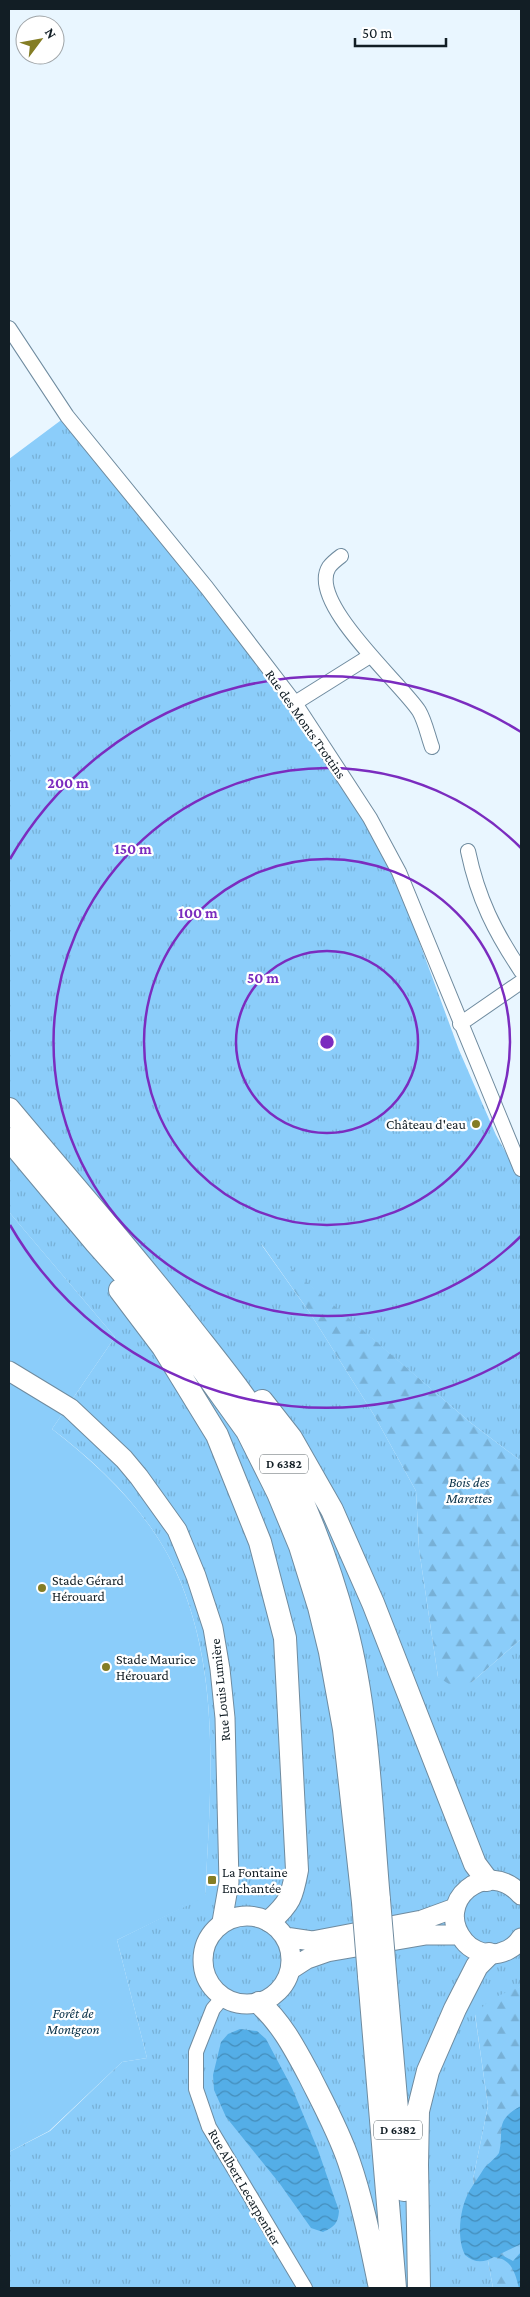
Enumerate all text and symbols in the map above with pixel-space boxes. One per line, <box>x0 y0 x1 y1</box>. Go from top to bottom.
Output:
north arrow <box>15 15 65 65</box>
scale bar <box>355 15 446 47</box>
text: N <box>42 25 61 42</box>
text: 50 m <box>362 25 392 41</box>
street label: Rue des Monts Trottins <box>262 666 350 782</box>
text: 200 m <box>47 775 89 791</box>
text: 150 m <box>114 841 152 857</box>
text: 100 m <box>178 905 218 921</box>
text: 50 m <box>247 970 279 986</box>
centre of rings <box>318 1033 336 1051</box>
place label: Château d'eau <box>386 1116 467 1132</box>
marker: Château d'eau <box>470 1118 482 1130</box>
road number: D 6382 <box>260 1455 308 1474</box>
park label: Bois des Marettes <box>445 1474 493 1506</box>
place label: Stade Gérard Hérouard <box>52 1572 125 1604</box>
marker: Stade Gérard Hérouard <box>36 1582 48 1594</box>
street label: Rue Louis Lumière <box>207 1638 233 1742</box>
place label: Stade Maurice Hérouard <box>116 1651 196 1683</box>
marker: Stade Maurice Hérouard <box>100 1661 112 1673</box>
place label: La Fontaine Enchantée <box>222 1864 288 1896</box>
marker: La Fontaine Enchantée <box>206 1874 218 1886</box>
park label: Forêt de Montgeon <box>45 2005 100 2037</box>
road number: D 6382 <box>374 2120 422 2140</box>
street label: Rue Albert Lecarpentier <box>205 2126 285 2248</box>

